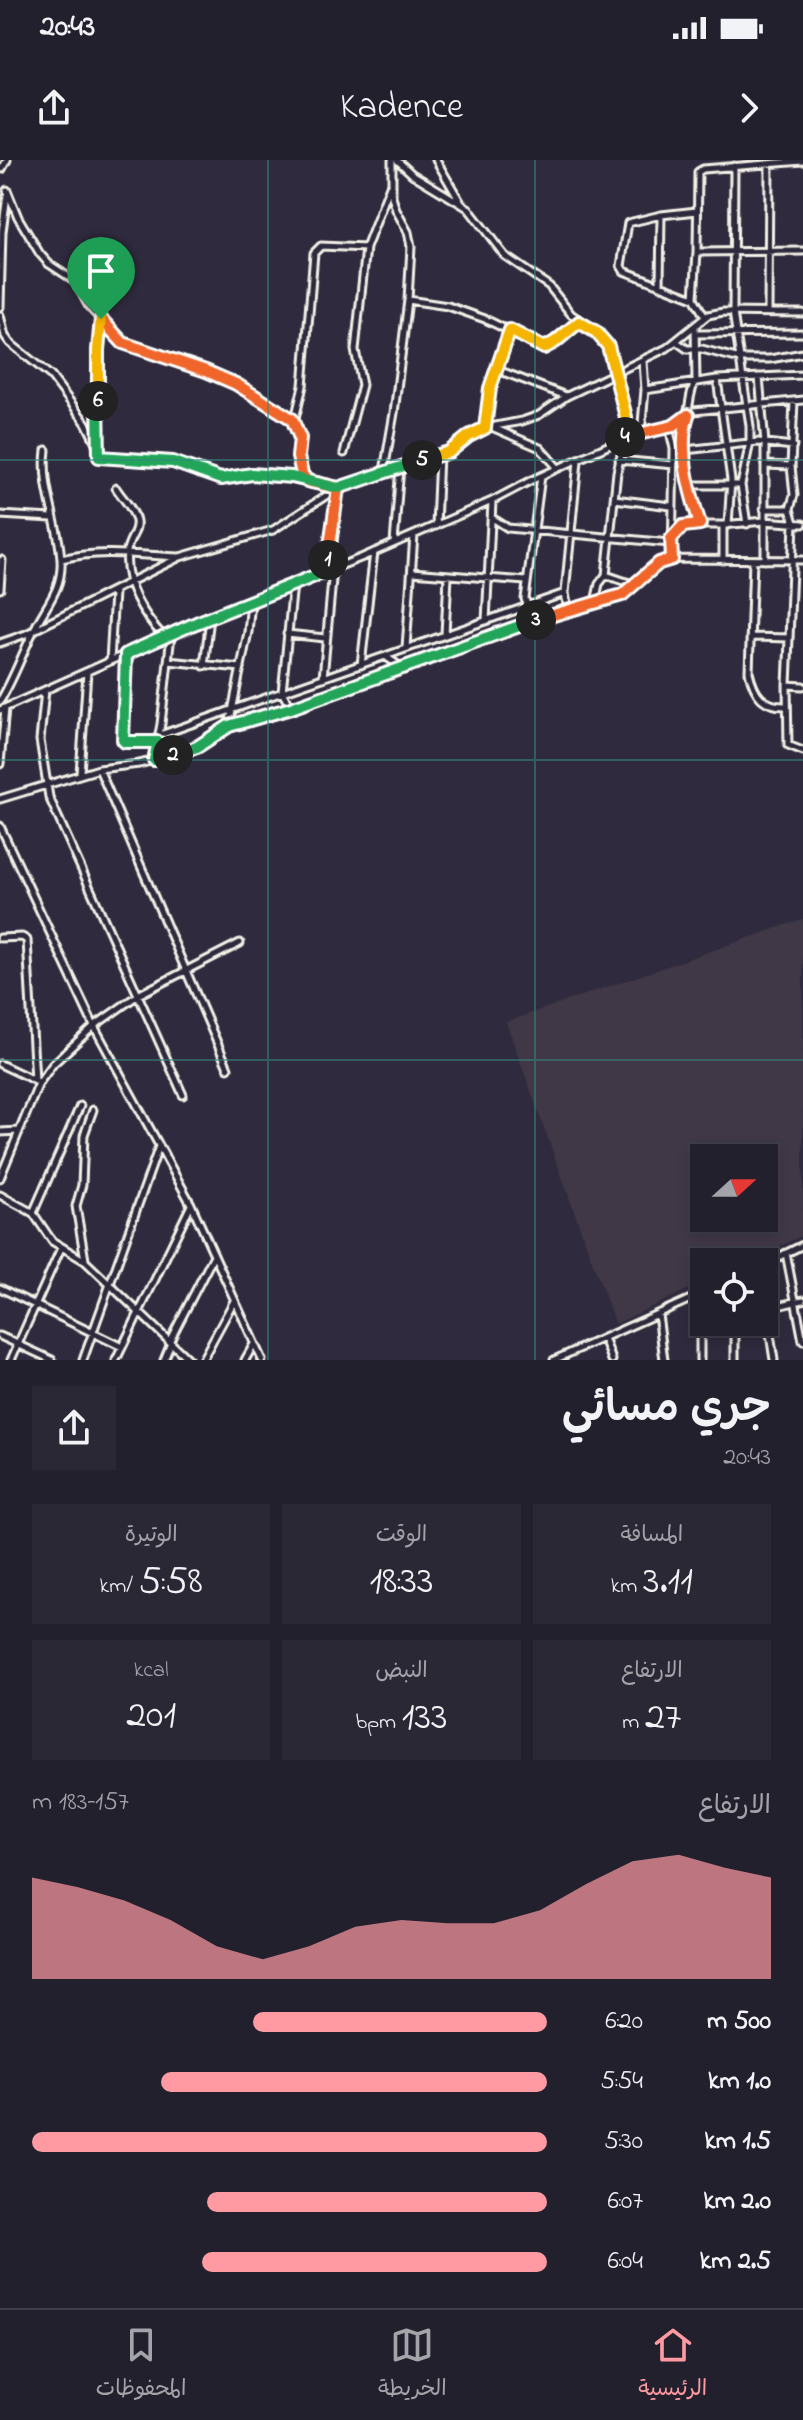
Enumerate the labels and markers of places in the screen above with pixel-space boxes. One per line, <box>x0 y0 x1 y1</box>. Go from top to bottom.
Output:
pin <box>67 237 135 319</box>
pin: 6 <box>78 381 118 421</box>
pin: 4 <box>605 417 645 457</box>
pin: 5 <box>402 440 442 480</box>
pin: 1 <box>308 540 348 580</box>
pin: 3 <box>516 600 556 640</box>
pin: 2 <box>153 735 193 775</box>

